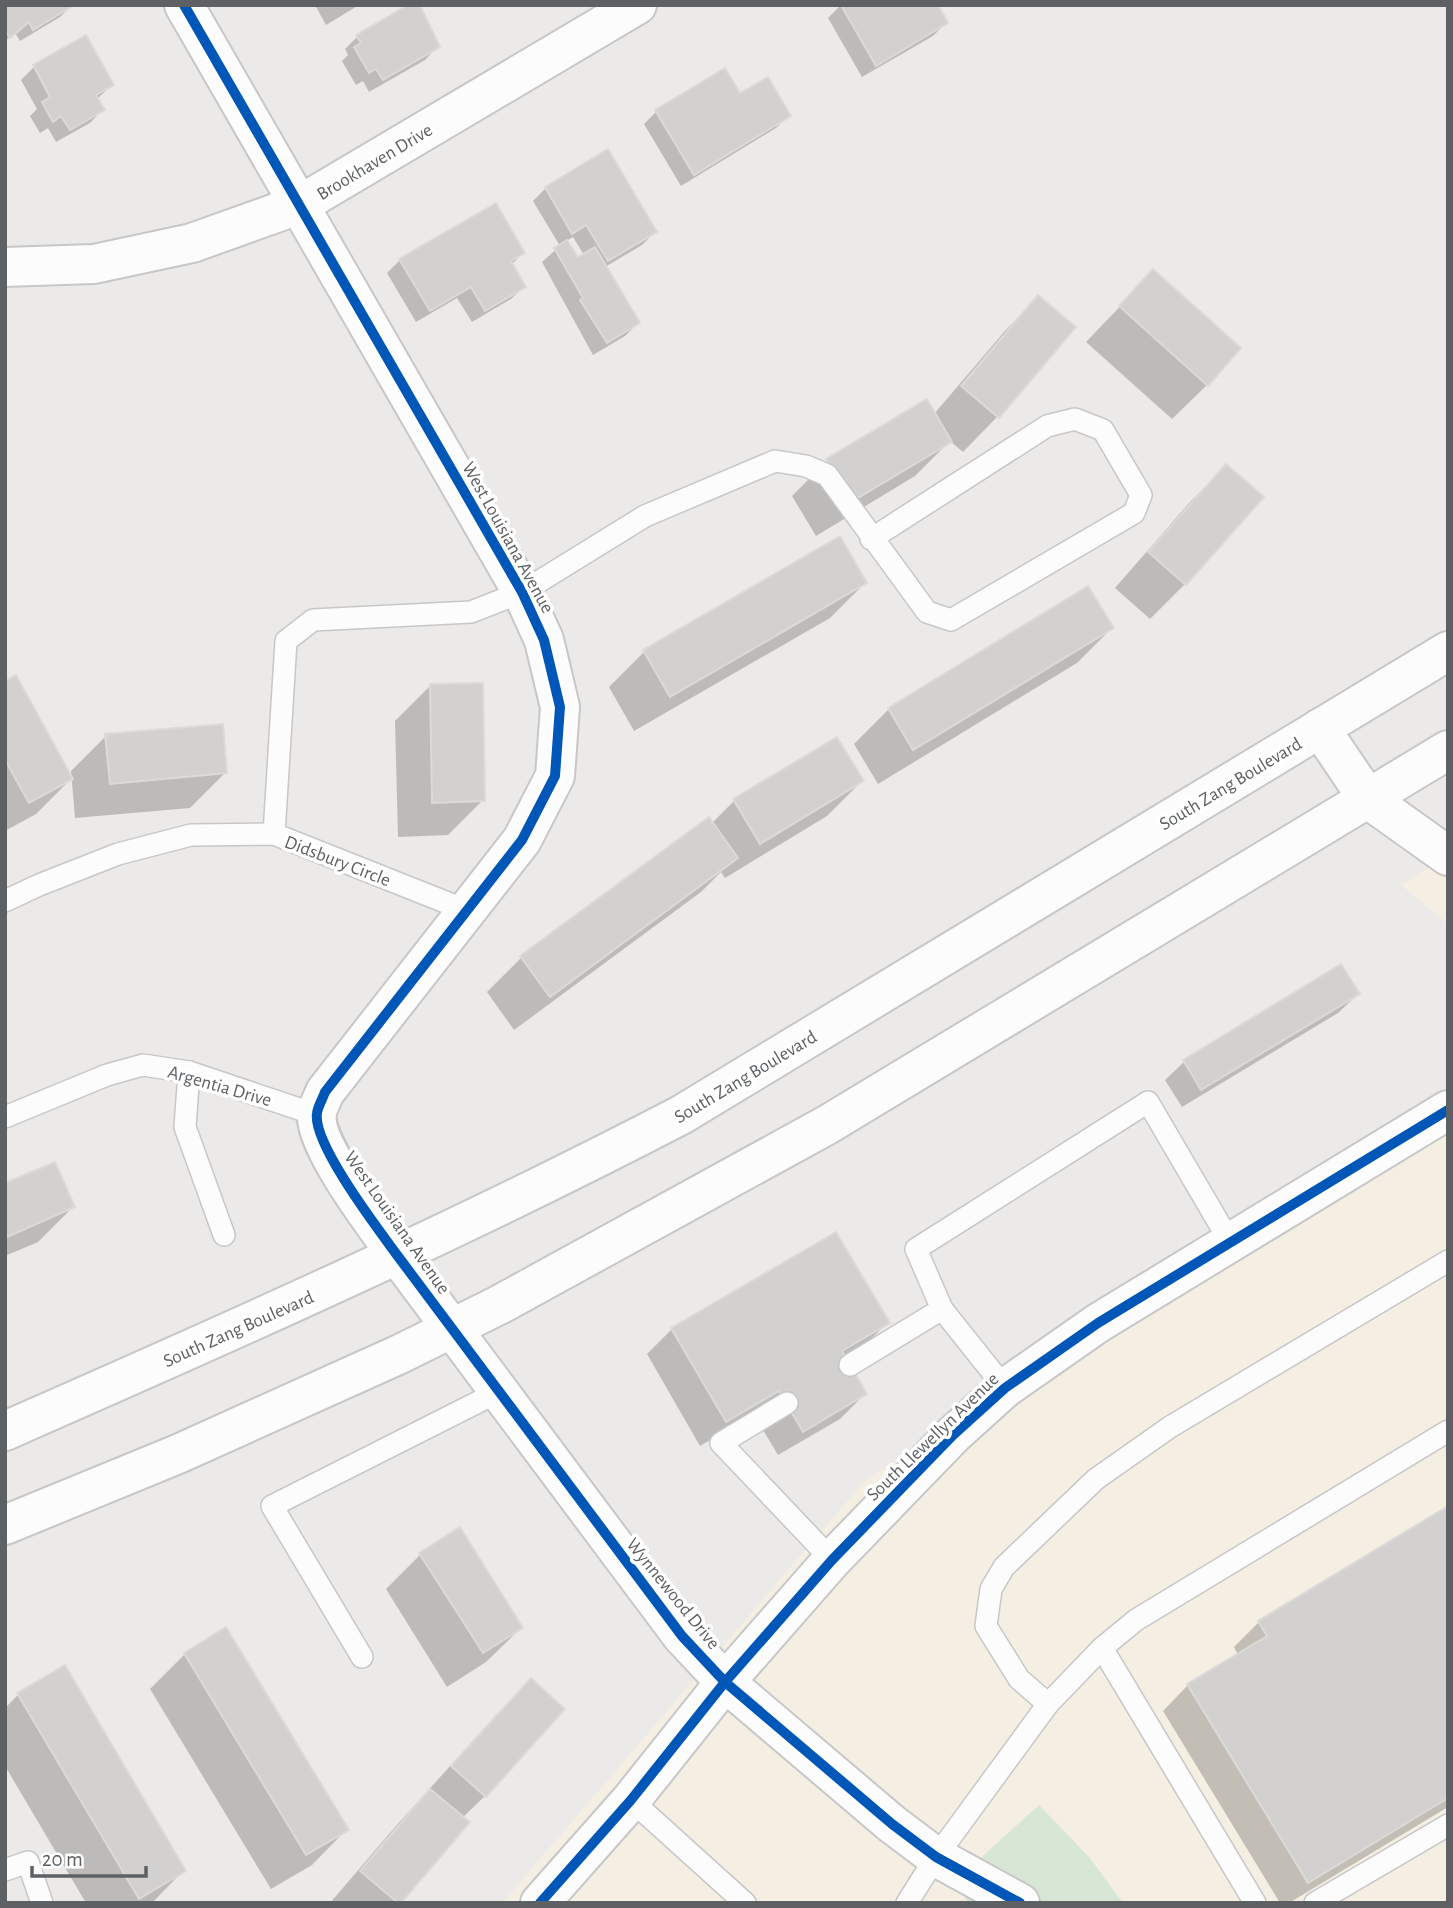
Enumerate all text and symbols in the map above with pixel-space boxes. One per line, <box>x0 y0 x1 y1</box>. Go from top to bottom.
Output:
street label: Brookhaven Drive <box>314 120 436 204</box>
street label: West Louisiana Avenue <box>458 459 557 617</box>
street label: South Zang Boulevard <box>1156 734 1305 834</box>
street label: Didsbury Circle <box>282 832 393 890</box>
street label: South Zang Boulevard <box>671 1027 820 1127</box>
street label: Argentia Drive <box>166 1063 274 1110</box>
street label: West Louisiana Avenue <box>340 1148 453 1298</box>
street label: South Zang Boulevard <box>161 1288 317 1371</box>
street label: South Llewellyn Avenue <box>863 1369 1003 1505</box>
street label: Wynnewood Drive <box>623 1535 723 1653</box>
scale bar <box>32 1834 145 1878</box>
text: 20 m <box>42 1849 83 1870</box>

